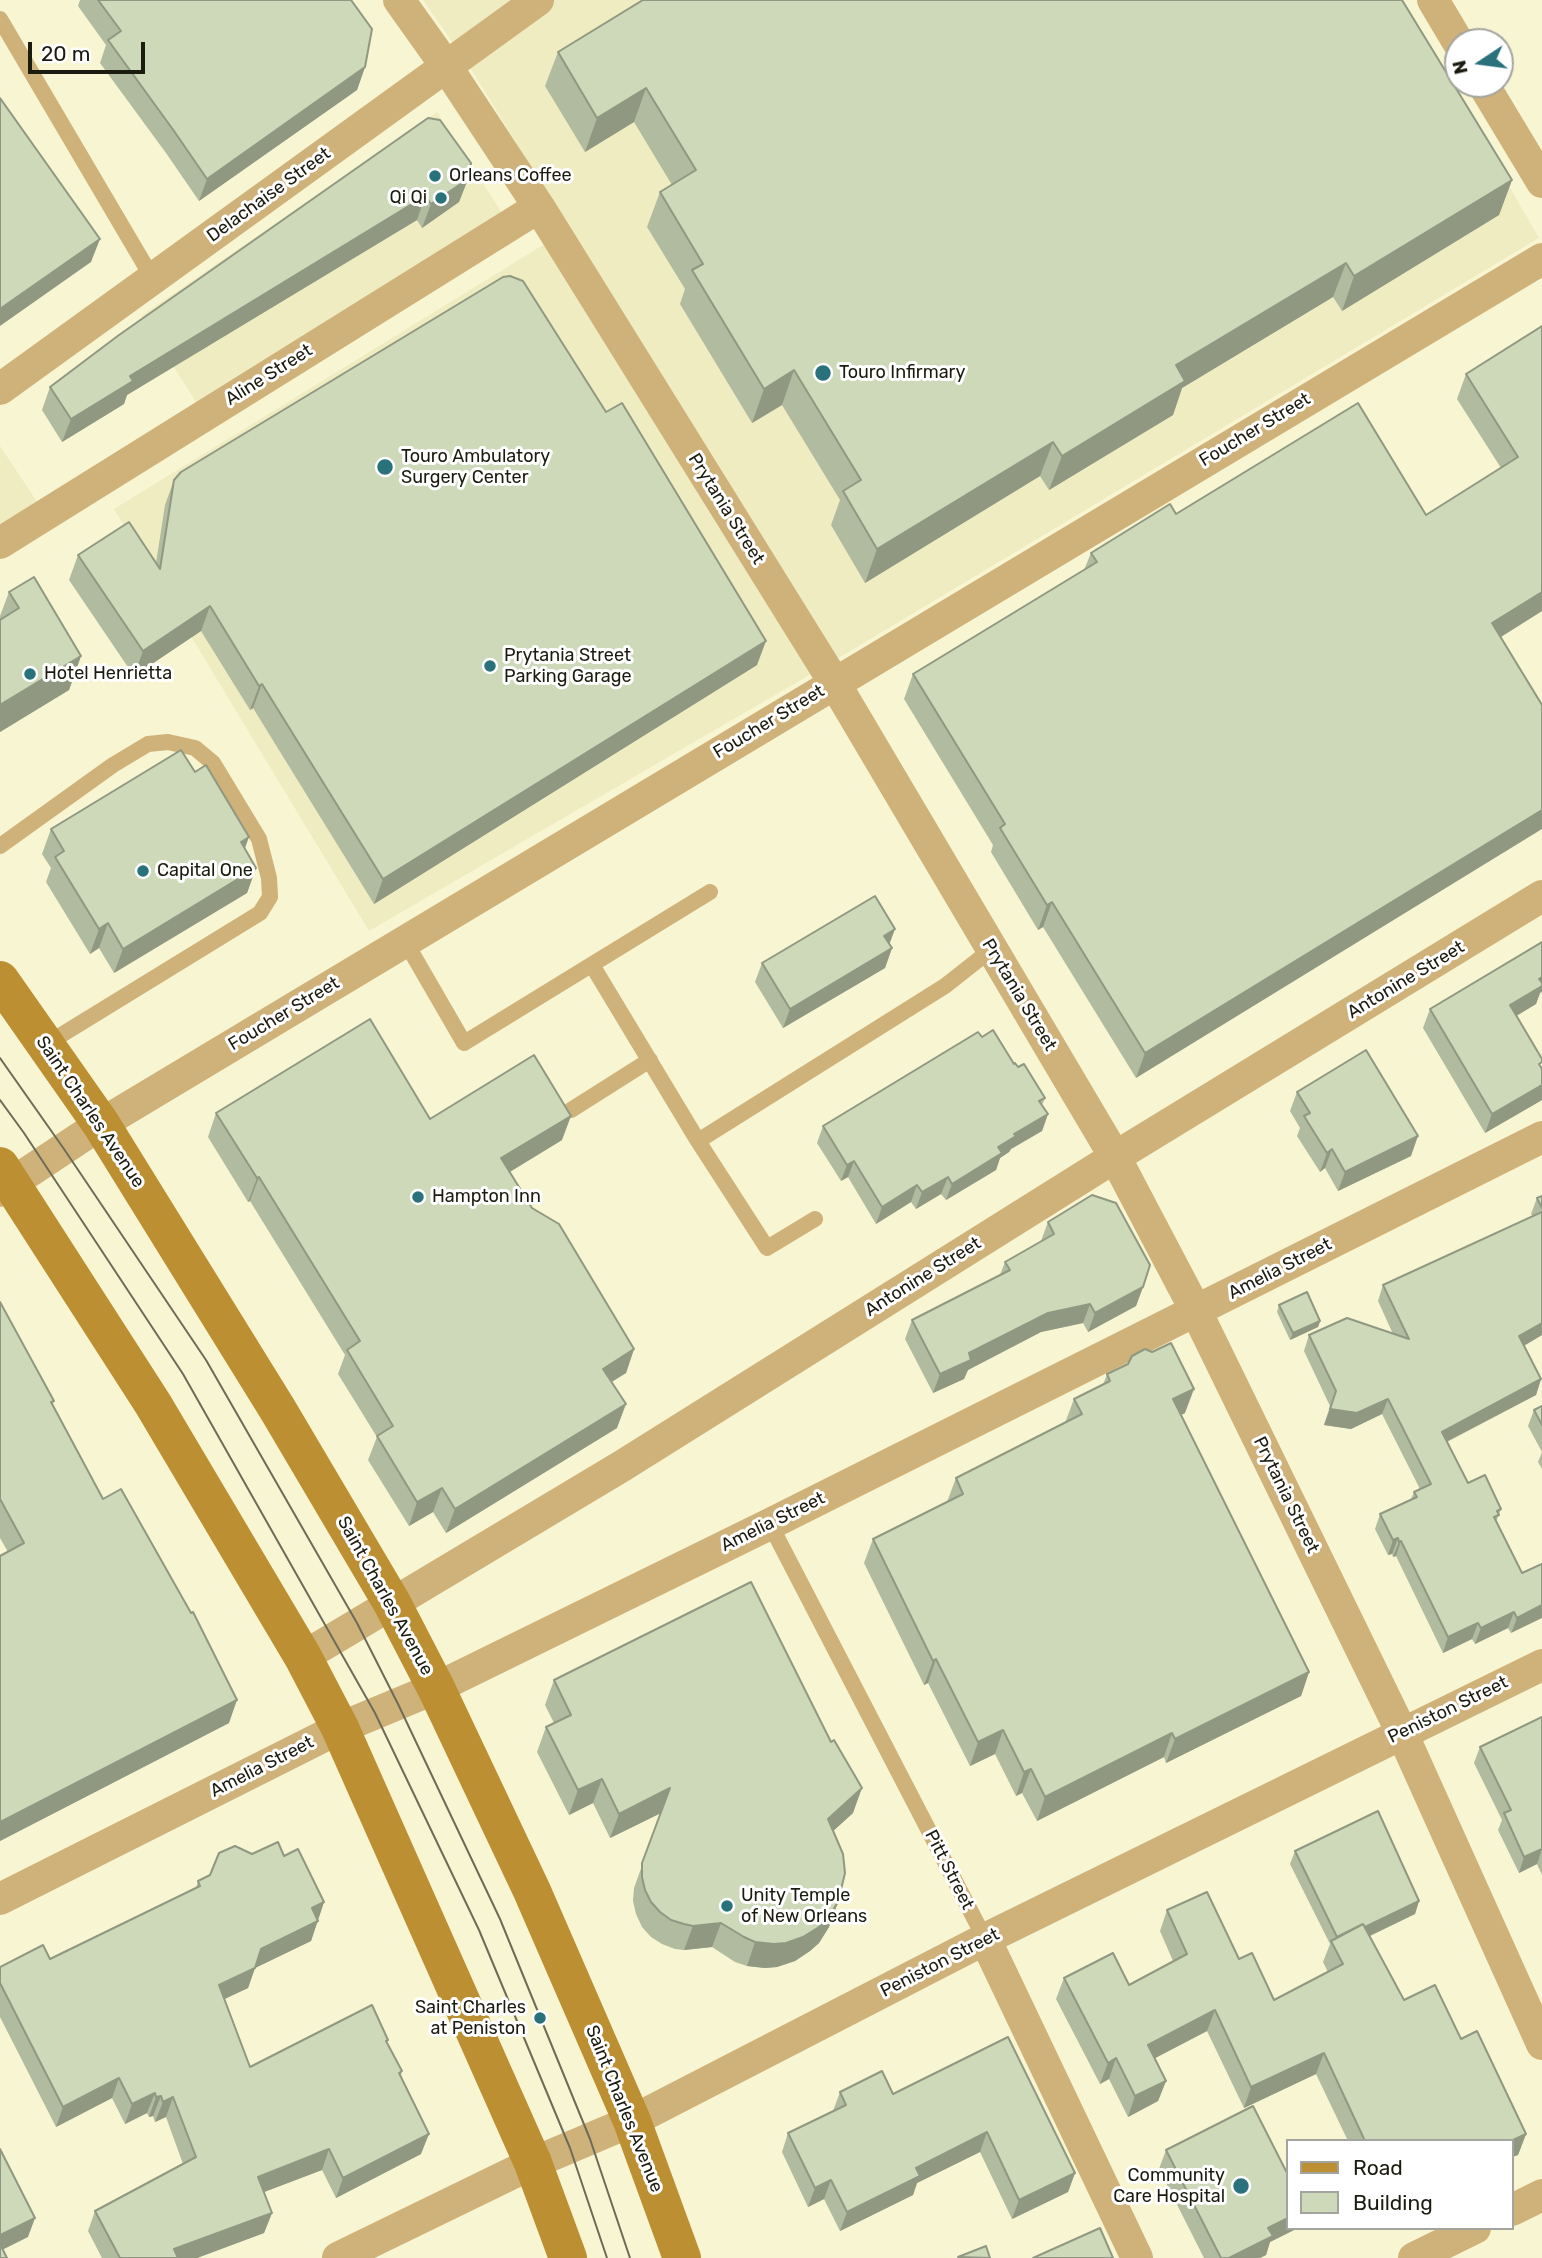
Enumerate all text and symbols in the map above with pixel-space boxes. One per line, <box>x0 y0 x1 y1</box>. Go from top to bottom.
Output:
scale bar <box>32 28 149 72</box>
north arrow <box>1444 28 1514 98</box>
text: 20 m <box>41 41 90 66</box>
text: N <box>1447 58 1473 77</box>
street label: Delachaise Street <box>203 143 335 247</box>
place label: Orleans Coffee <box>449 165 572 187</box>
marker: Orleans Coffee <box>427 168 443 184</box>
place label: Qi Qi <box>390 187 427 209</box>
marker: Qi Qi <box>433 190 449 206</box>
street label: Aline Street <box>222 340 316 410</box>
place label: Touro Infirmary <box>839 362 965 384</box>
marker: Touro Infirmary <box>813 363 833 383</box>
street label: Foucher Street <box>1196 388 1314 472</box>
place label: Touro Ambulatory Surgery Center <box>401 446 550 489</box>
street label: Prytania Street <box>683 449 769 569</box>
marker: Touro Ambulatory Surgery Center <box>375 457 395 477</box>
place label: Prytania Street Parking Garage <box>504 645 632 688</box>
marker: Prytania Street Parking Garage <box>482 658 498 674</box>
place label: Hotel Henrietta <box>44 663 172 685</box>
marker: Hotel Henrietta <box>22 666 38 682</box>
street label: Foucher Street <box>710 680 828 764</box>
place label: Capital One <box>157 860 253 882</box>
marker: Capital One <box>135 863 151 879</box>
street label: Prytania Street <box>977 935 1061 1055</box>
street label: Antonine Street <box>1343 937 1469 1023</box>
street label: Foucher Street <box>225 972 343 1056</box>
street label: Saint Charles Avenue <box>31 1032 149 1192</box>
place label: Hampton Inn <box>432 1186 541 1208</box>
marker: Hampton Inn <box>410 1189 426 1205</box>
street label: Antonine Street <box>861 1233 985 1321</box>
street label: Amelia Street <box>1225 1234 1335 1304</box>
street label: Prytania Street <box>1248 1433 1324 1557</box>
street label: Amelia Street <box>717 1487 829 1557</box>
street label: Saint Charles Avenue <box>332 1513 438 1679</box>
street label: Peniston Street <box>1385 1672 1511 1748</box>
street label: Amelia Street <box>207 1732 317 1802</box>
street label: Pitt Street <box>920 1827 978 1913</box>
place label: Unity Temple of New Orleans <box>741 1885 867 1927</box>
marker: Unity Temple of New Orleans <box>719 1898 735 1914</box>
street label: Peniston Street <box>877 1924 1003 2002</box>
place label: Saint Charles at Peniston <box>415 1997 526 2039</box>
marker: Saint Charles at Peniston <box>532 2010 548 2026</box>
street label: Saint Charles Avenue <box>581 2022 667 2196</box>
legend <box>1286 2139 1514 2230</box>
text: Road <box>1353 2155 1403 2180</box>
place label: Community Care Hospital <box>1113 2165 1225 2208</box>
marker: Community Care Hospital <box>1231 2176 1251 2196</box>
text: Building <box>1353 2190 1433 2215</box>

